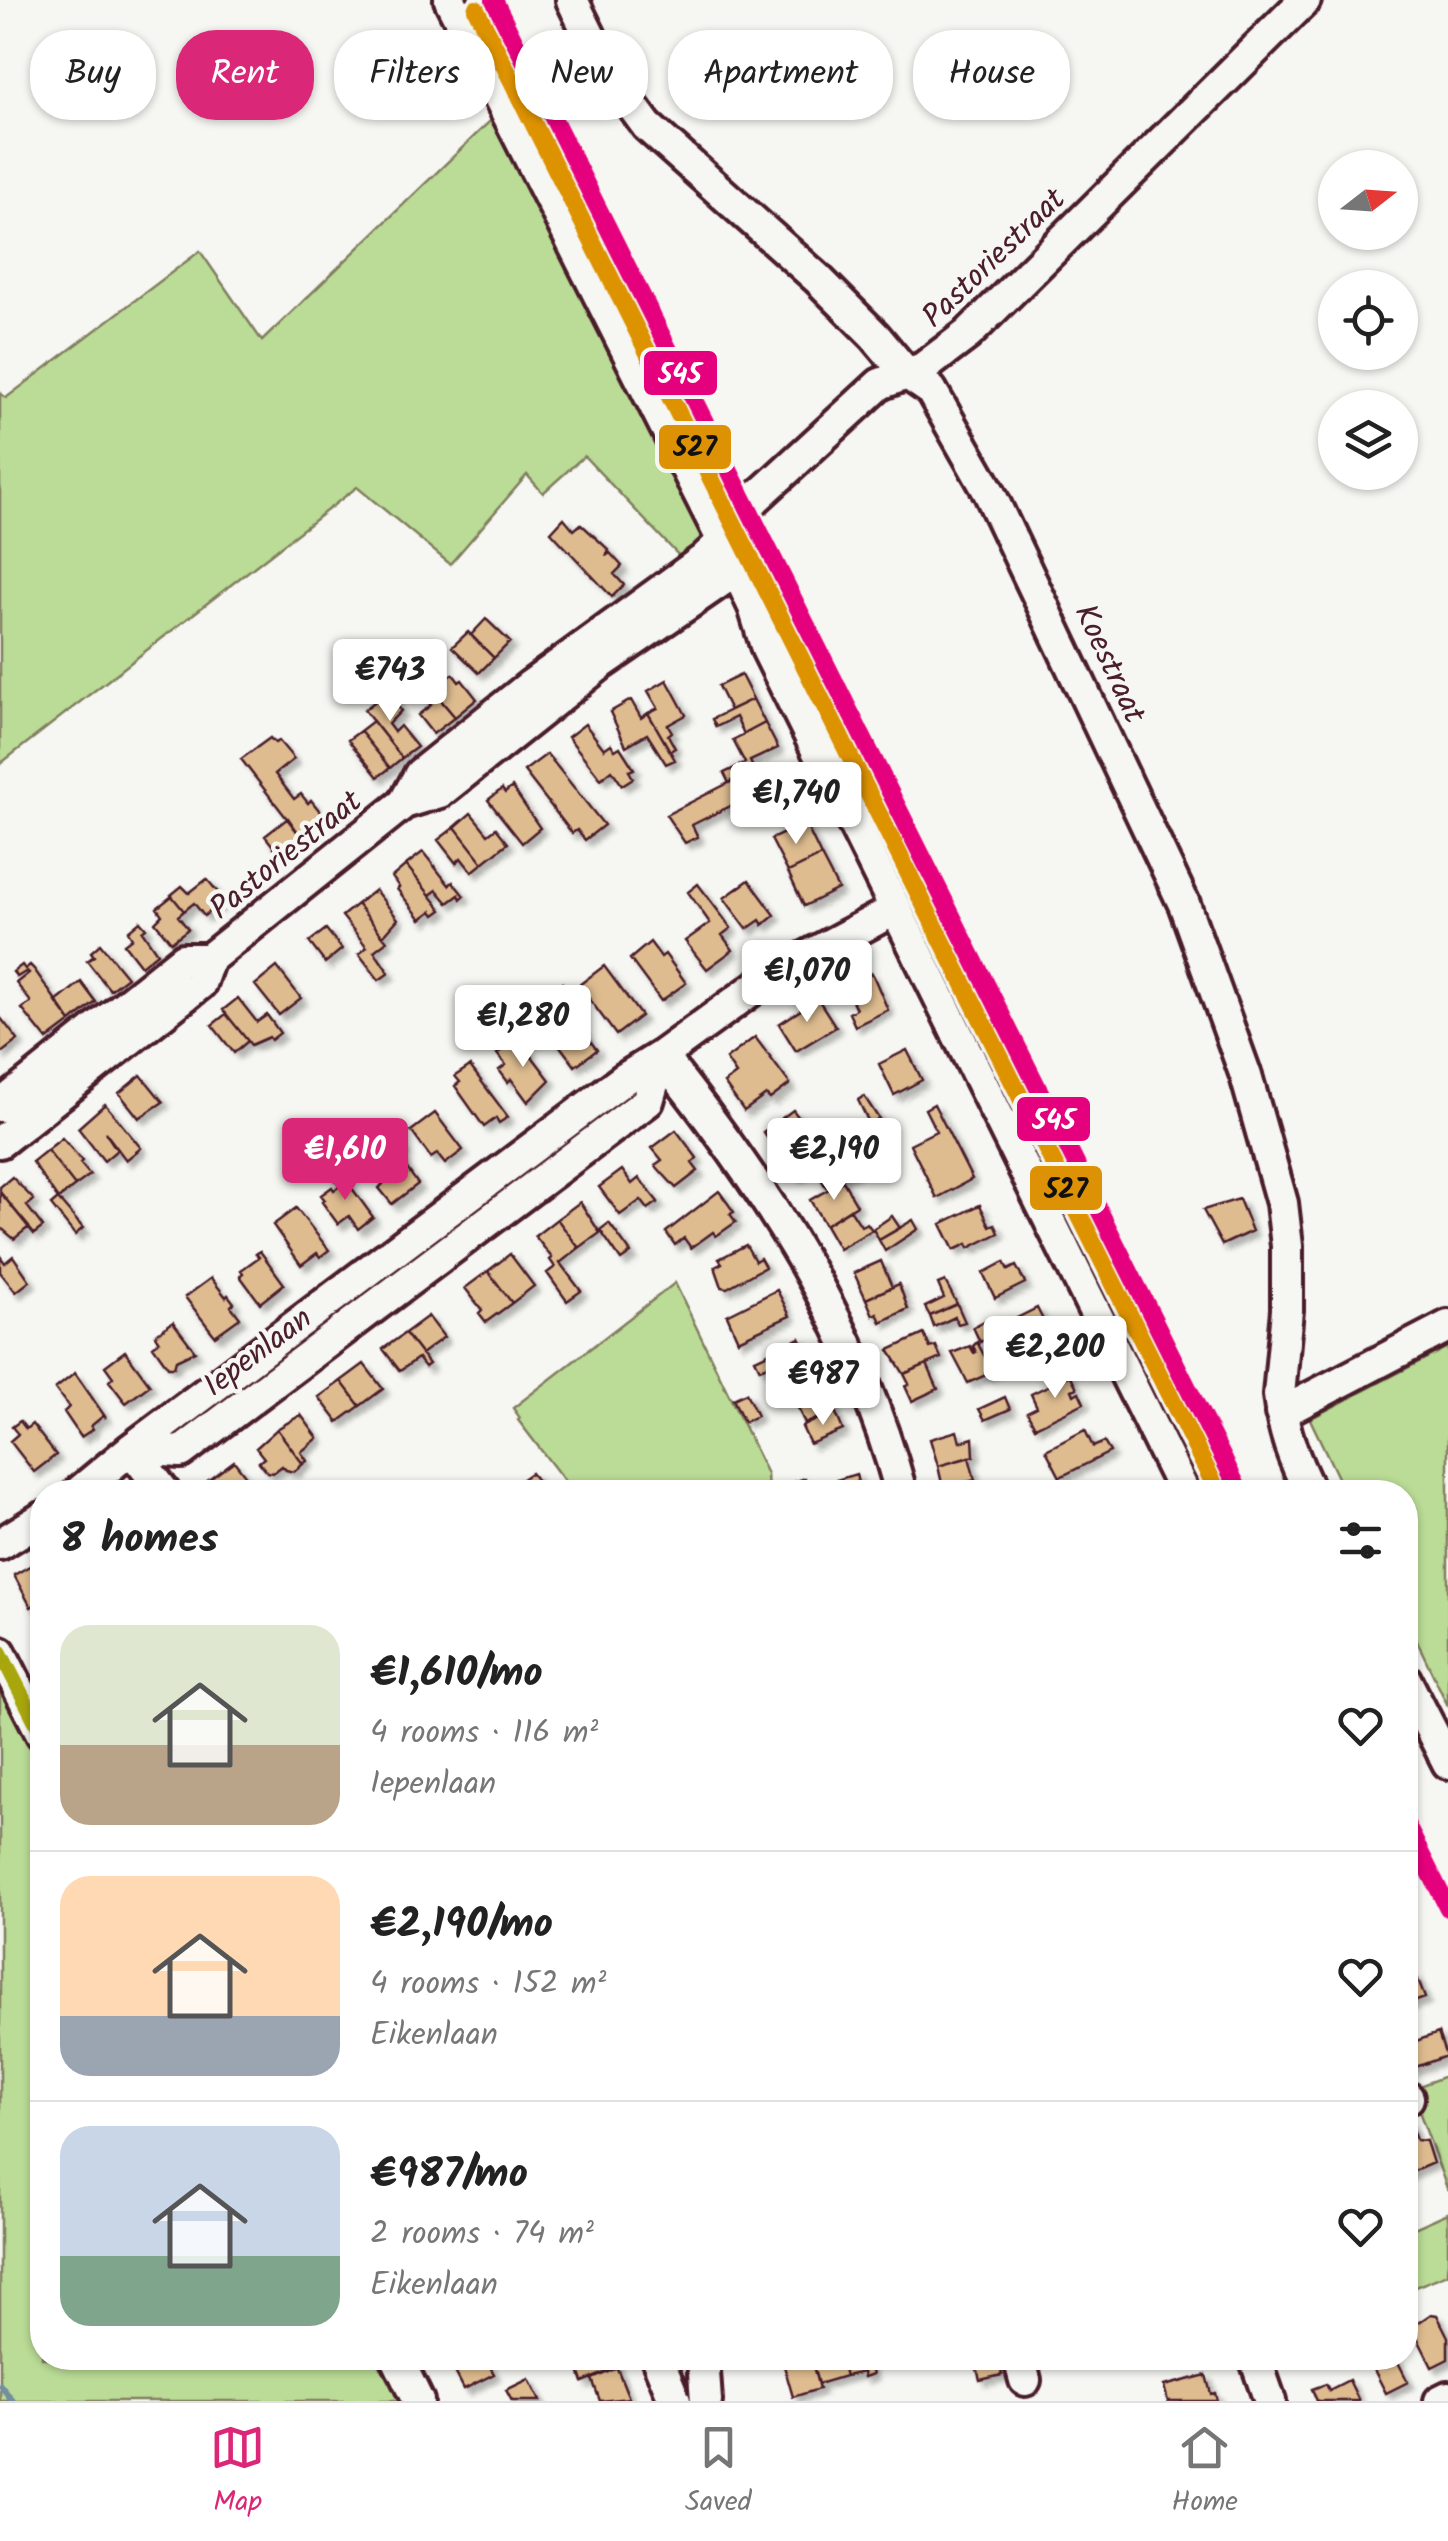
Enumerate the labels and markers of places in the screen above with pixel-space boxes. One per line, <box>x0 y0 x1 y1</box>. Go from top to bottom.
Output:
pin: €743 <box>331 639 449 724</box>
pin: €1,740 <box>715 762 877 847</box>
pin: €1,070 <box>726 940 888 1025</box>
pin: €1,280 <box>442 985 604 1070</box>
pin: €1,610 <box>264 1118 426 1203</box>
pin: €2,190 <box>753 1118 915 1203</box>
pin: €2,200 <box>974 1316 1136 1401</box>
pin: €987 <box>764 1343 882 1428</box>

